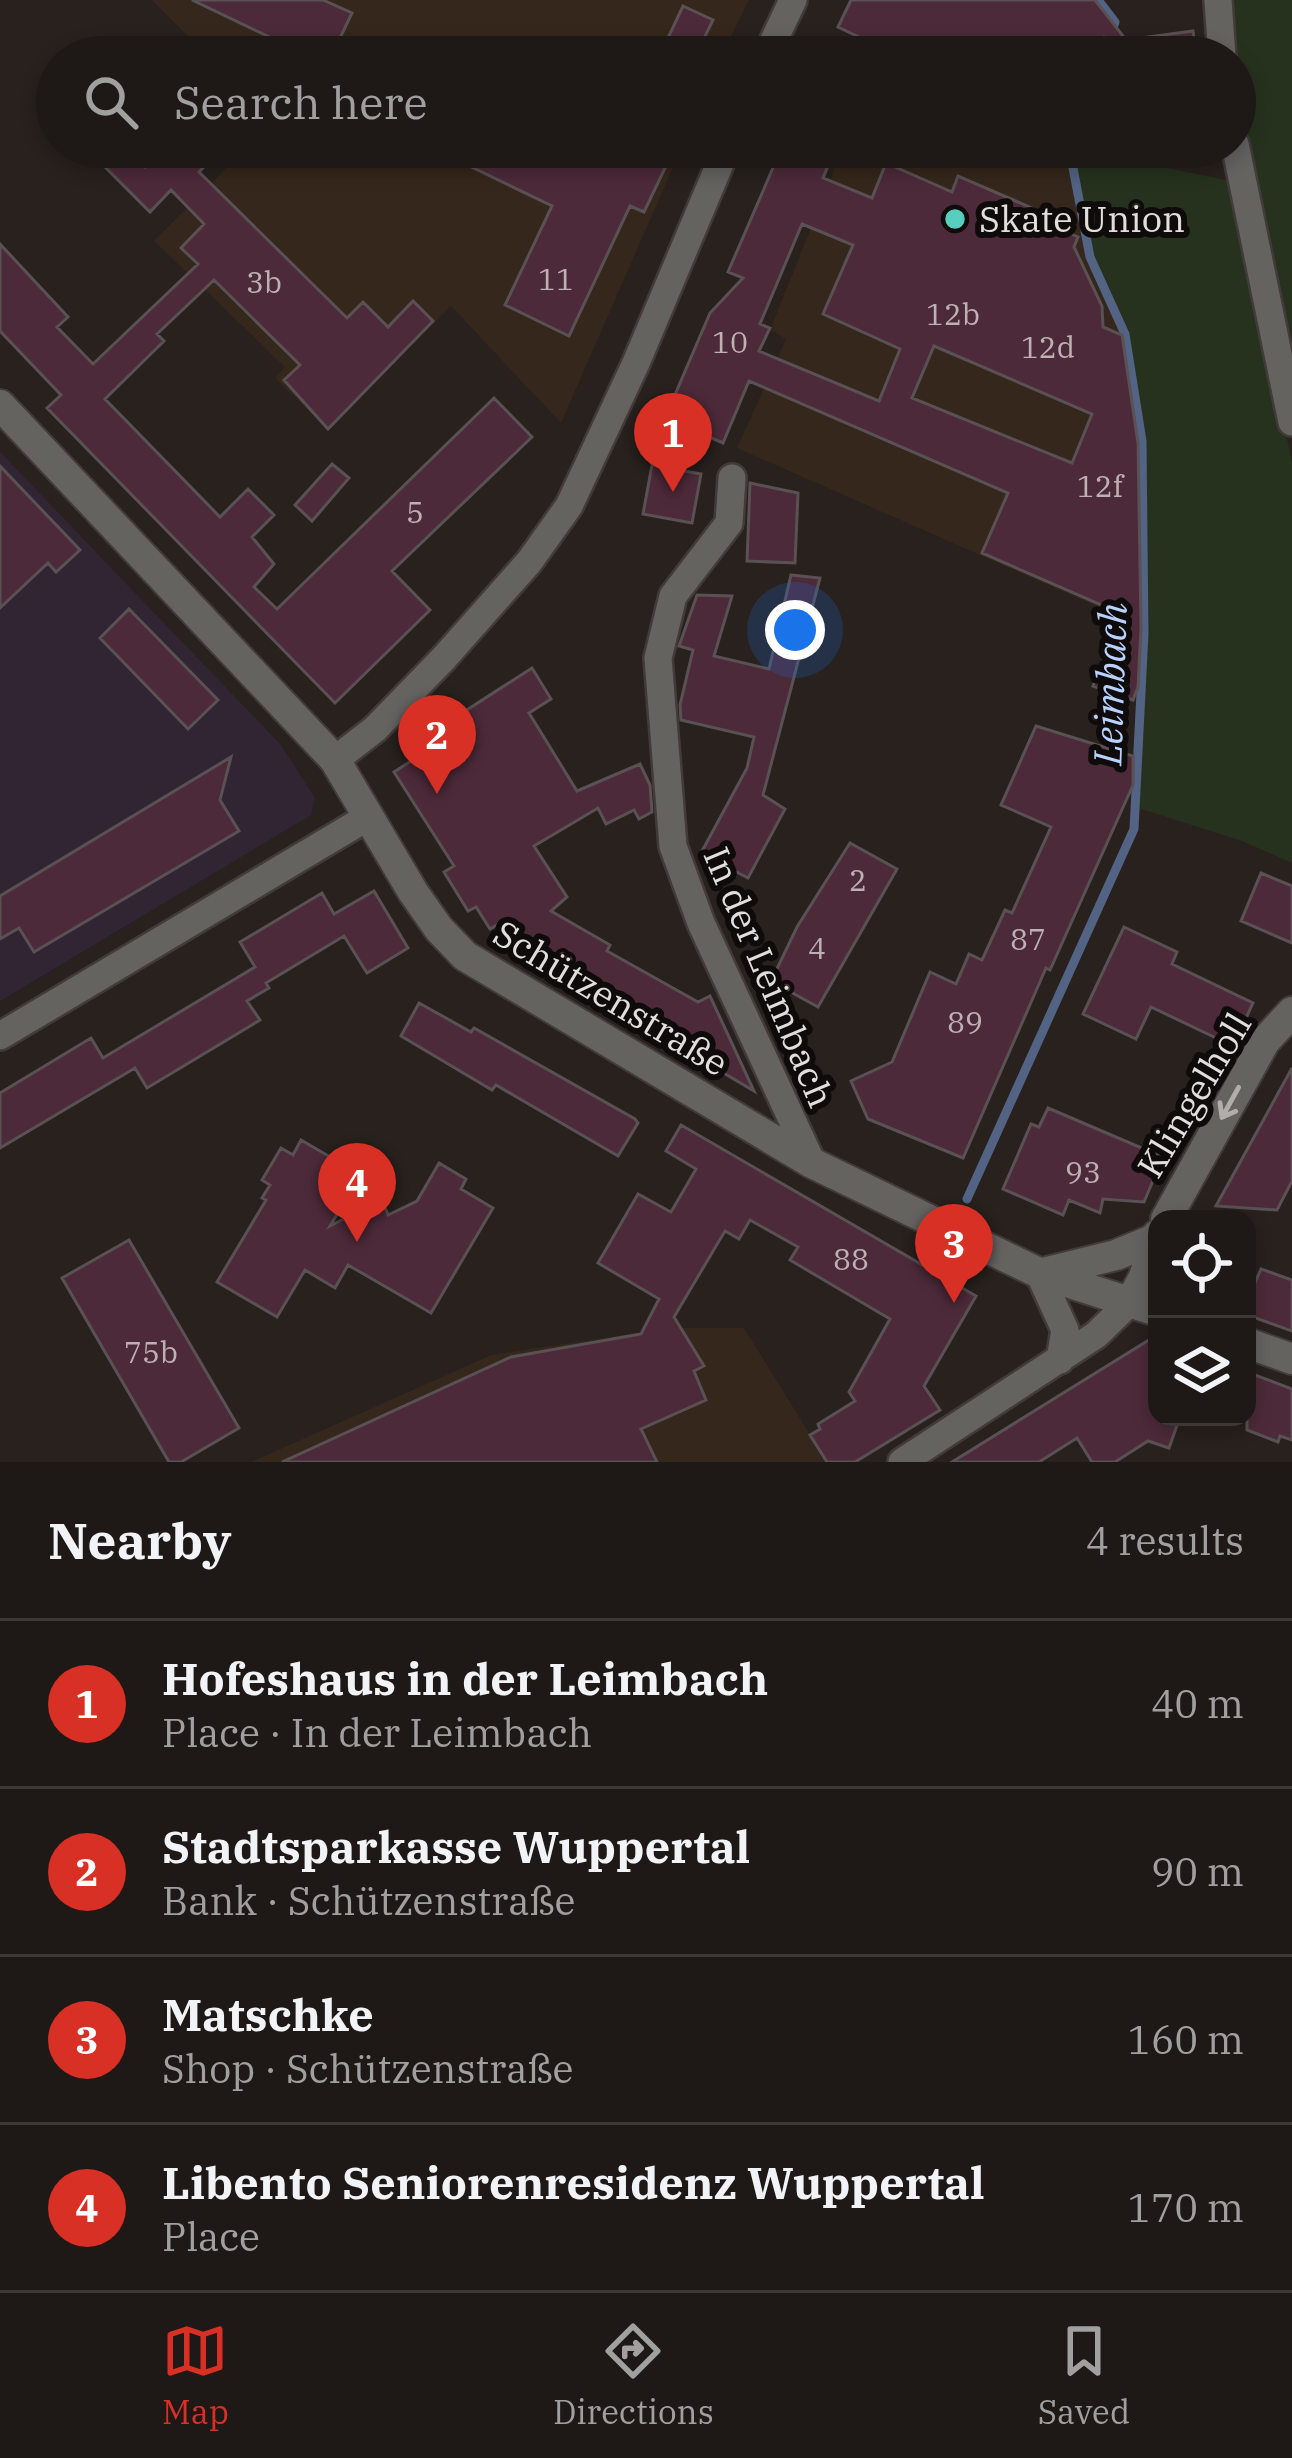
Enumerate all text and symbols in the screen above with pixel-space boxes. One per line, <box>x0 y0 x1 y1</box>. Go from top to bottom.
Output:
search box <box>36 36 1256 168</box>
icon: search <box>78 69 144 135</box>
text: Search here <box>174 73 428 131</box>
place label: Skate Union <box>979 195 1185 242</box>
marker: Skate Union <box>942 206 968 232</box>
house number: 11 <box>538 259 574 298</box>
house number: 3b <box>246 262 282 301</box>
house number: 12b <box>926 294 980 333</box>
house number: 10 <box>712 322 748 361</box>
house number: 12d <box>1021 327 1075 366</box>
pin: 1 <box>634 393 712 492</box>
house number: 12f <box>1077 466 1125 505</box>
house number: 5 <box>406 492 424 531</box>
your location <box>765 600 825 660</box>
water label: Leimbach <box>1081 601 1138 767</box>
pin: 2 <box>398 695 476 794</box>
street label: In der Leimbach <box>693 840 845 1114</box>
house number: 2 <box>849 860 867 899</box>
street label: Schützenstraße <box>485 909 737 1086</box>
house number: 87 <box>1010 919 1046 958</box>
house number: 4 <box>808 928 826 967</box>
house number: 89 <box>947 1002 983 1041</box>
street label: Klingelholl <box>1126 1004 1261 1186</box>
one-way arrow <box>1218 1085 1241 1120</box>
pin: 4 <box>318 1143 396 1242</box>
house number: 93 <box>1065 1152 1101 1191</box>
pin: 3 <box>915 1204 993 1303</box>
map controls <box>1148 1210 1256 1426</box>
button: locate <box>1148 1210 1256 1318</box>
house number: 88 <box>833 1239 869 1278</box>
button: layers <box>1148 1318 1256 1426</box>
house number: 75b <box>124 1332 178 1371</box>
text: Nearby <box>48 1507 232 1573</box>
text: 4 results <box>1086 1515 1244 1566</box>
text: Hofeshaus in der Leimbach <box>162 1649 768 1707</box>
text: 1 <box>75 1678 99 1729</box>
text: 40 m <box>1151 1678 1244 1729</box>
text: Place · In der Leimbach <box>162 1707 592 1758</box>
text: Stadtsparkasse Wuppertal <box>162 1817 750 1875</box>
text: 2 <box>75 1846 99 1897</box>
text: 90 m <box>1151 1846 1244 1897</box>
text: Bank · Schützenstraße <box>162 1875 575 1926</box>
text: Matschke <box>162 1985 374 2043</box>
text: 3 <box>75 2014 99 2065</box>
text: 160 m <box>1128 2014 1244 2065</box>
text: Shop · Schützenstraße <box>162 2043 573 2094</box>
text: Libento Seniorenresidenz Wuppertal <box>162 2153 985 2211</box>
text: 4 <box>75 2182 99 2233</box>
text: 170 m <box>1128 2182 1244 2233</box>
text: Place <box>162 2211 260 2262</box>
tab: Map <box>162 2318 229 2433</box>
tab: Directions <box>553 2318 714 2433</box>
tab: Saved <box>1038 2318 1130 2433</box>

